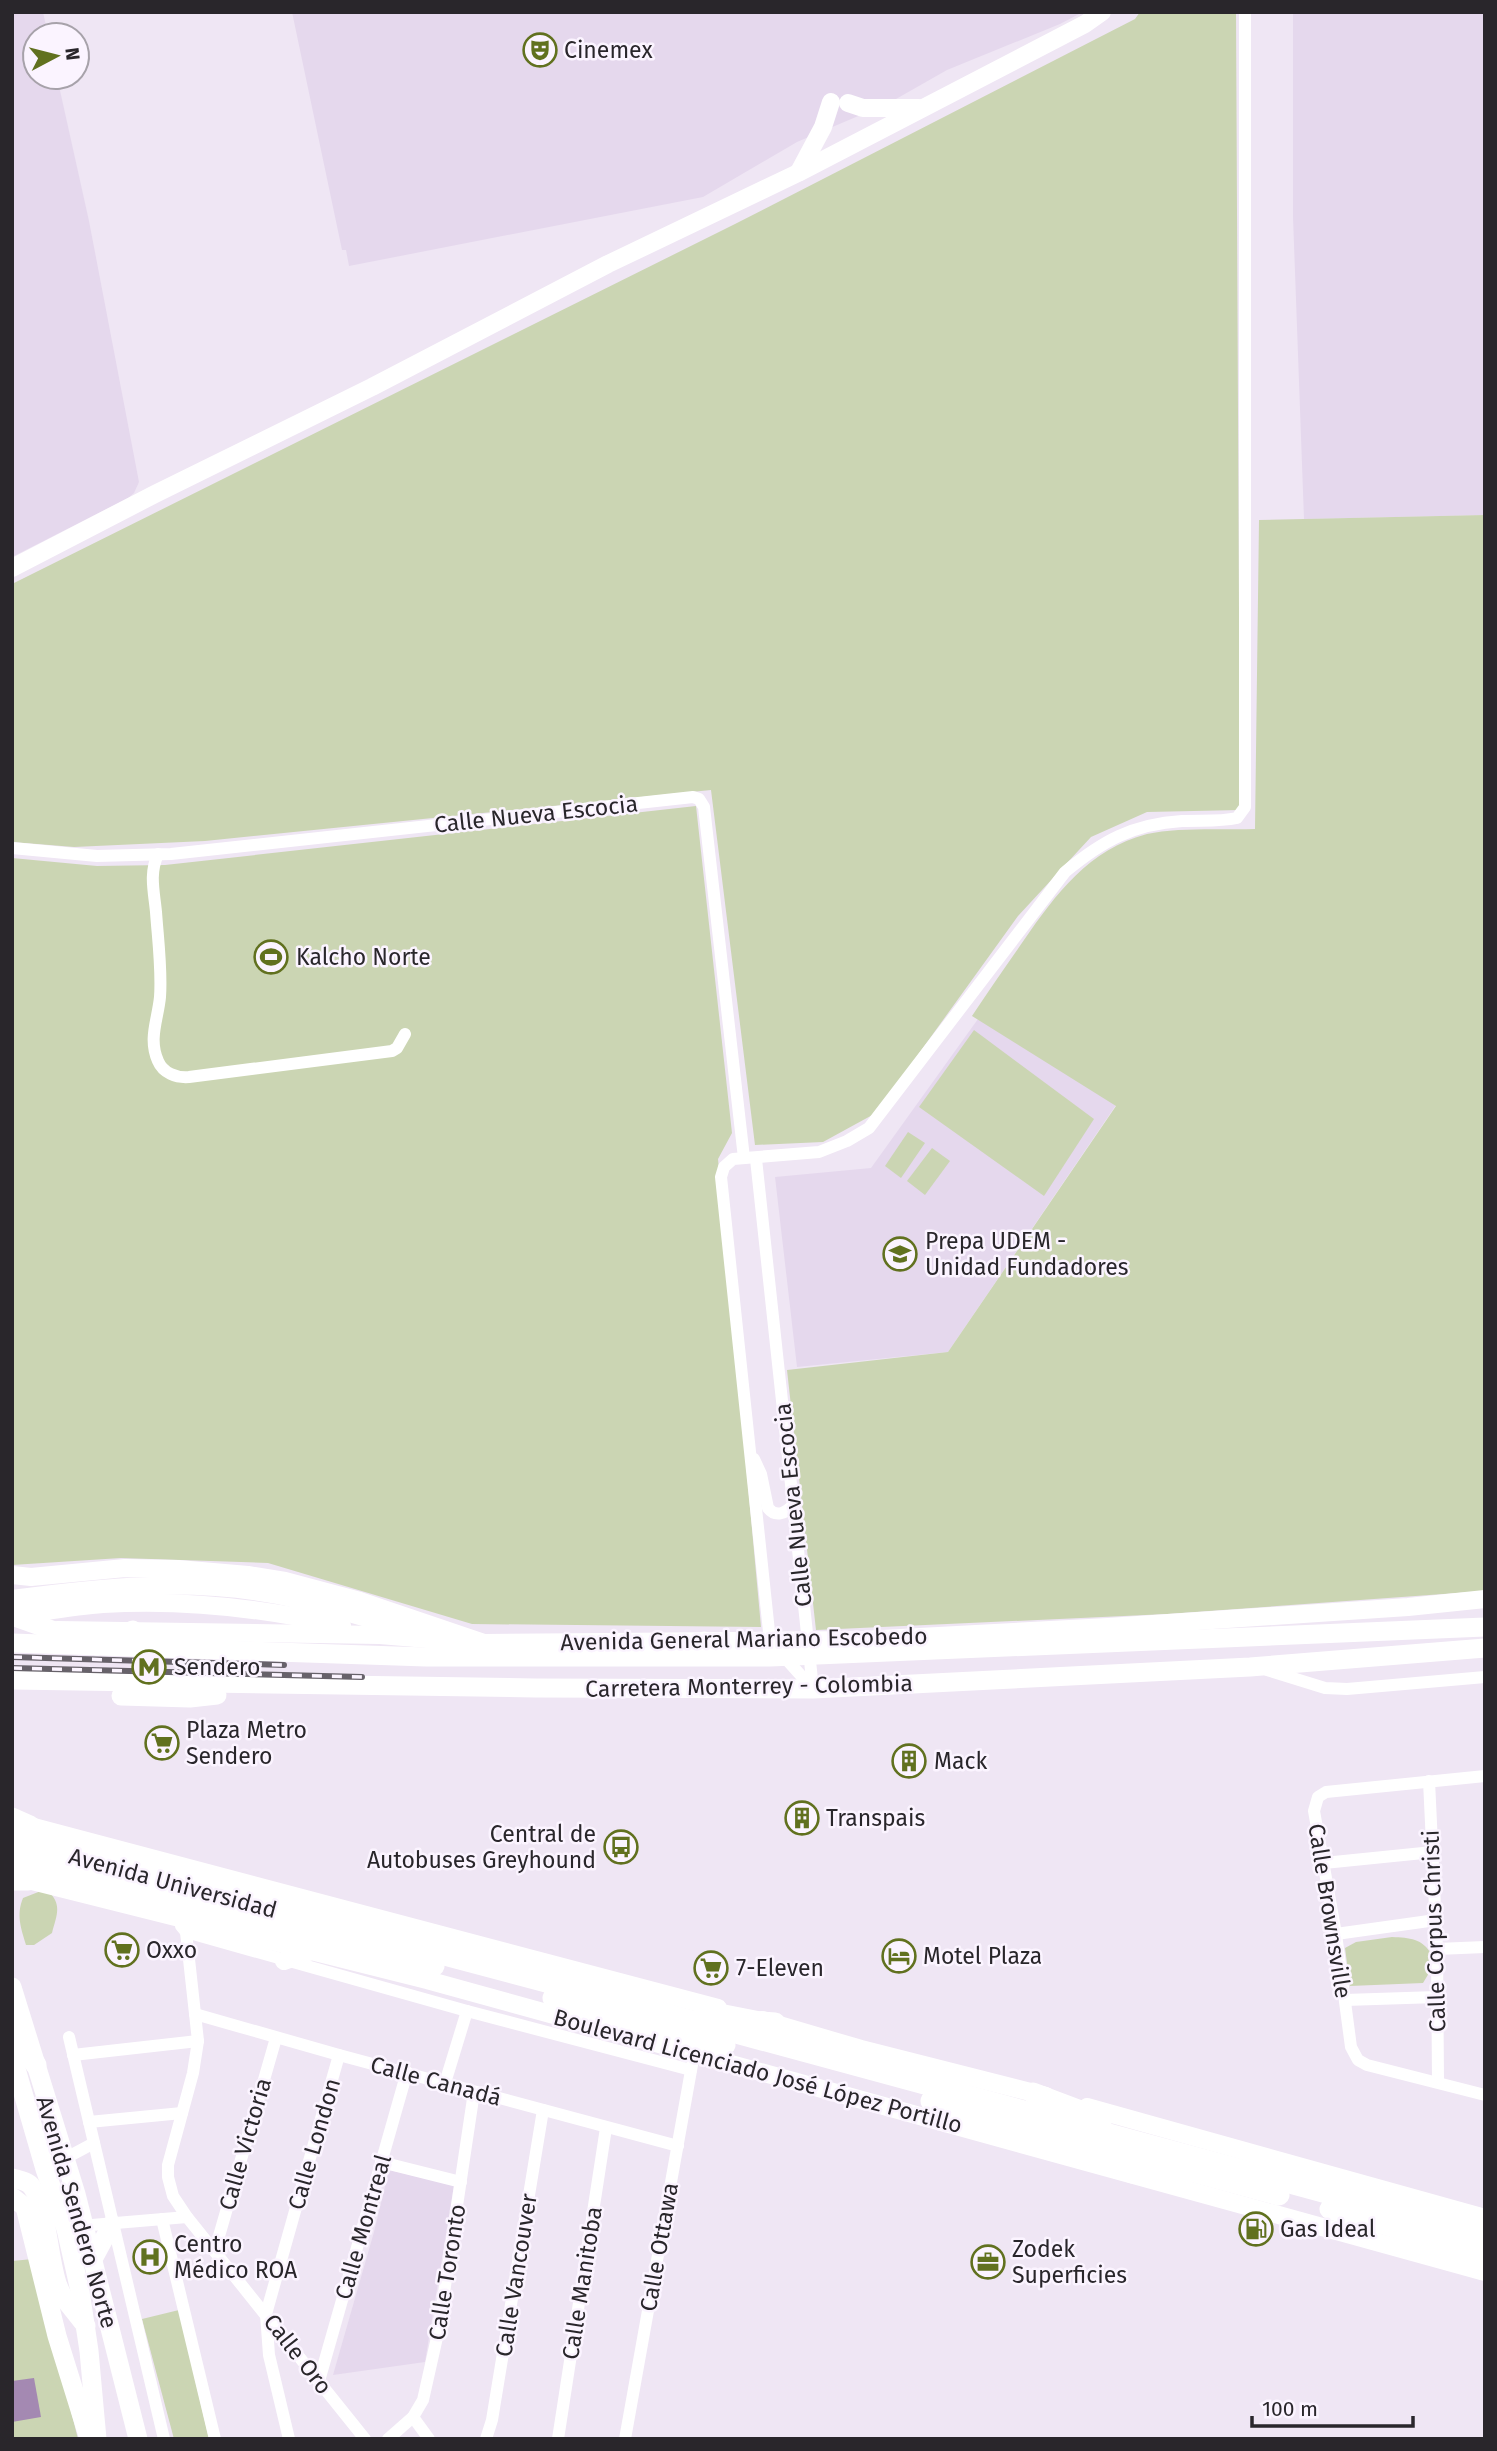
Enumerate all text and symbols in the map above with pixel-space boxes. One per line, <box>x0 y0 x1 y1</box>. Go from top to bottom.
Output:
north arrow <box>21 21 91 91</box>
theatre icon: Cinemex <box>521 31 559 69</box>
place label: Cinemex <box>564 36 653 64</box>
text: N <box>60 46 85 62</box>
street label: Calle Nueva Escocia <box>433 789 639 839</box>
sports icon: Kalcho Norte <box>252 938 290 976</box>
place label: Kalcho Norte <box>296 943 431 971</box>
place label: Prepa UDEM - Unidad Fundadores <box>925 1227 1129 1281</box>
school or university icon: Prepa UDEM - Unidad Fundadores <box>881 1235 919 1273</box>
street label: Calle Nueva Escocia <box>768 1402 818 1608</box>
street label: Avenida General Mariano Escobedo <box>560 1622 928 1656</box>
metro station icon: Sendero <box>130 1648 168 1686</box>
place label: Sendero <box>174 1653 260 1681</box>
street label: Carretera Monterrey - Colombia <box>585 1669 913 1703</box>
place label: Plaza Metro Sendero <box>186 1716 307 1770</box>
supermarket icon: Plaza Metro Sendero <box>143 1724 181 1762</box>
building icon: Mack <box>890 1742 928 1780</box>
place label: Mack <box>934 1747 987 1775</box>
building icon: Transpais <box>783 1799 821 1837</box>
place label: Transpais <box>826 1804 925 1832</box>
place label: Central de Autobuses Greyhound <box>367 1820 596 1874</box>
street label: Calle Brownsville <box>1302 1822 1358 2000</box>
bus stop icon: Central de Autobuses Greyhound <box>602 1828 640 1866</box>
street label: Calle Corpus Christi <box>1416 1829 1452 2033</box>
street label: Avenida Universidad <box>66 1842 280 1924</box>
supermarket icon: Oxxo <box>103 1931 141 1969</box>
place label: Oxxo <box>146 1936 197 1964</box>
hotel icon: Motel Plaza <box>880 1937 918 1975</box>
place label: Motel Plaza <box>923 1942 1042 1970</box>
supermarket icon: 7-Eleven <box>692 1949 730 1987</box>
place label: 7-Eleven <box>736 1954 824 1982</box>
street label: Boulevard Licenciado José López Portillo <box>551 2003 965 2139</box>
street label: Calle Canadá <box>367 2050 505 2112</box>
street label: Calle Victoria <box>213 2075 277 2213</box>
street label: Calle London <box>282 2075 346 2213</box>
street label: Avenida Sendero Norte <box>30 2093 124 2331</box>
street label: Calle Montreal <box>329 2151 397 2303</box>
street label: Calle Ottawa <box>634 2180 684 2314</box>
street label: Calle Vancouver <box>489 2191 543 2359</box>
street label: Calle Toronto <box>422 2202 472 2342</box>
street label: Calle Manitoba <box>556 2204 608 2362</box>
fuel station icon: Gas Ideal <box>1237 2210 1275 2248</box>
place label: Gas Ideal <box>1280 2215 1376 2243</box>
place label: Centro Médico ROA <box>174 2230 298 2284</box>
place label: Zodek Superficies <box>1012 2235 1127 2289</box>
hospital icon: Centro Médico ROA <box>131 2238 169 2276</box>
office icon: Zodek Superficies <box>969 2243 1007 2281</box>
street label: Calle Oro <box>258 2308 338 2400</box>
scale bar <box>1252 2384 1413 2428</box>
text: 100 m <box>1262 2396 1318 2422</box>

